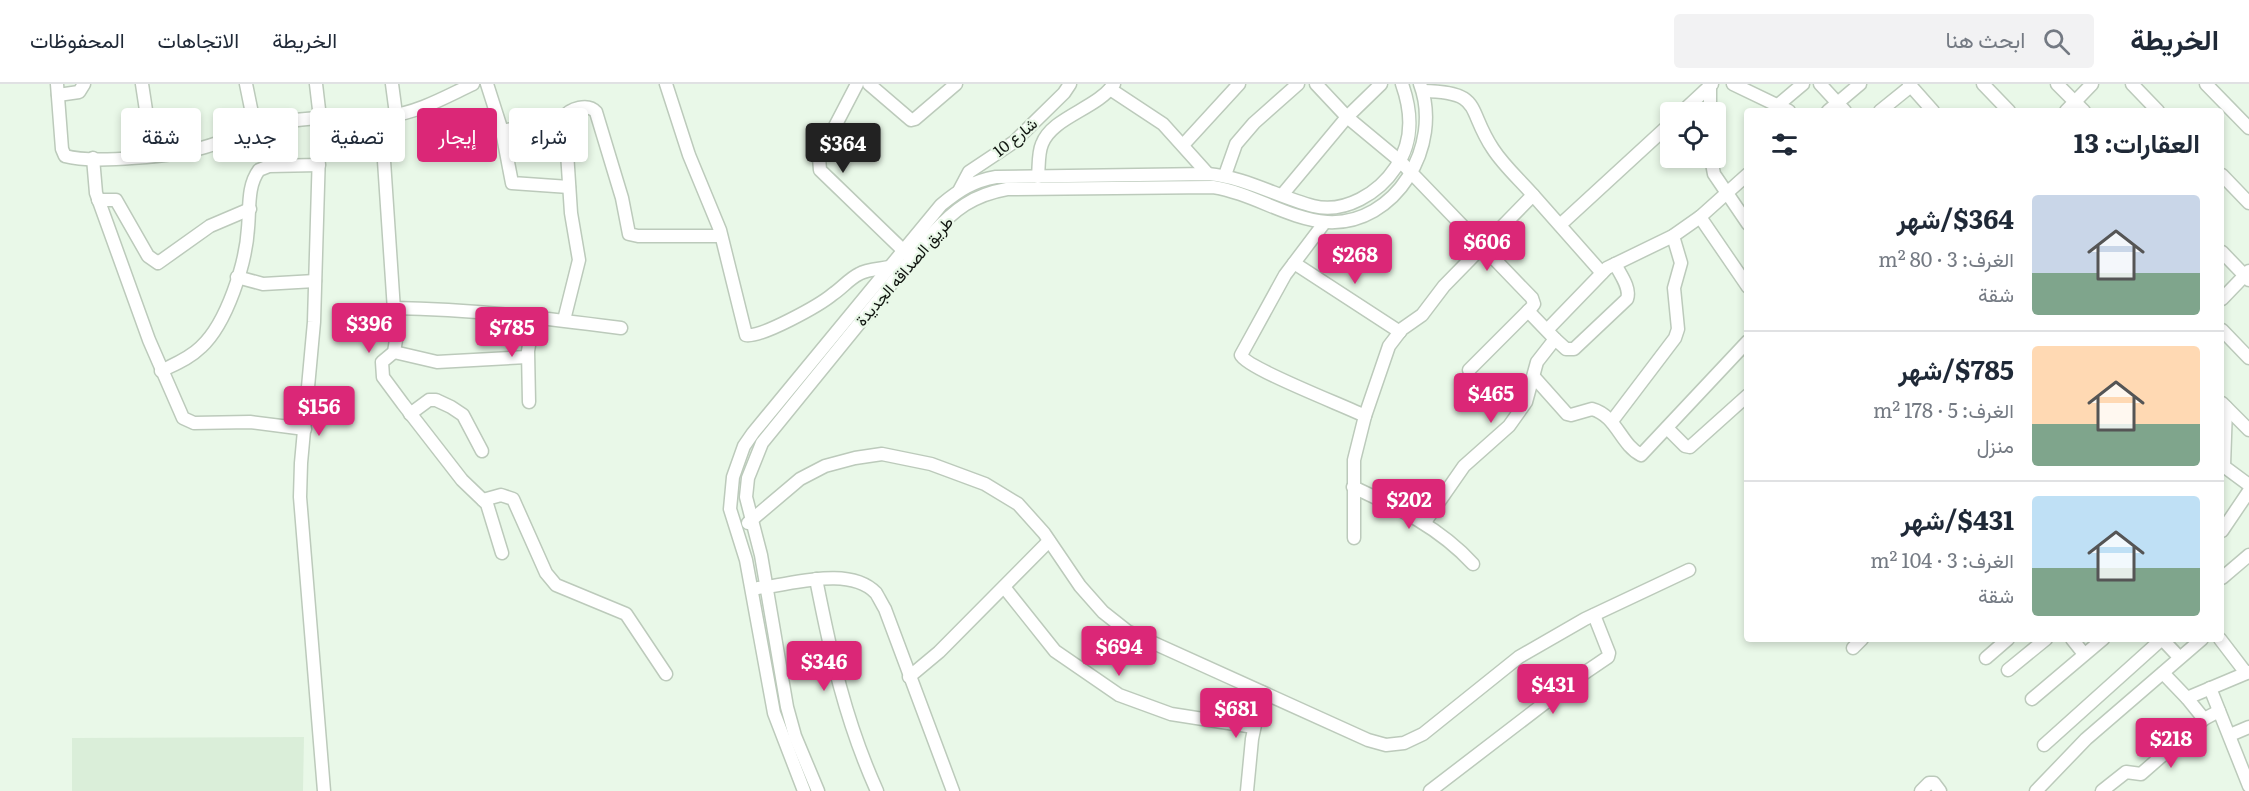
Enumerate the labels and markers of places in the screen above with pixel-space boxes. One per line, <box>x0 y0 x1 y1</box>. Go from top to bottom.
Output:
pin: $364 <box>807 123 879 174</box>
pin: $606 <box>1451 221 1523 272</box>
pin: $268 <box>1319 234 1391 285</box>
pin: $396 <box>333 303 405 354</box>
pin: $785 <box>476 307 548 358</box>
pin: $465 <box>1455 373 1527 424</box>
pin: $156 <box>283 386 355 437</box>
pin: $202 <box>1373 479 1445 530</box>
pin: $694 <box>1083 626 1155 677</box>
pin: $346 <box>788 641 860 692</box>
pin: $431 <box>1517 664 1589 715</box>
pin: $681 <box>1200 688 1272 739</box>
pin: $218 <box>2135 718 2207 769</box>

